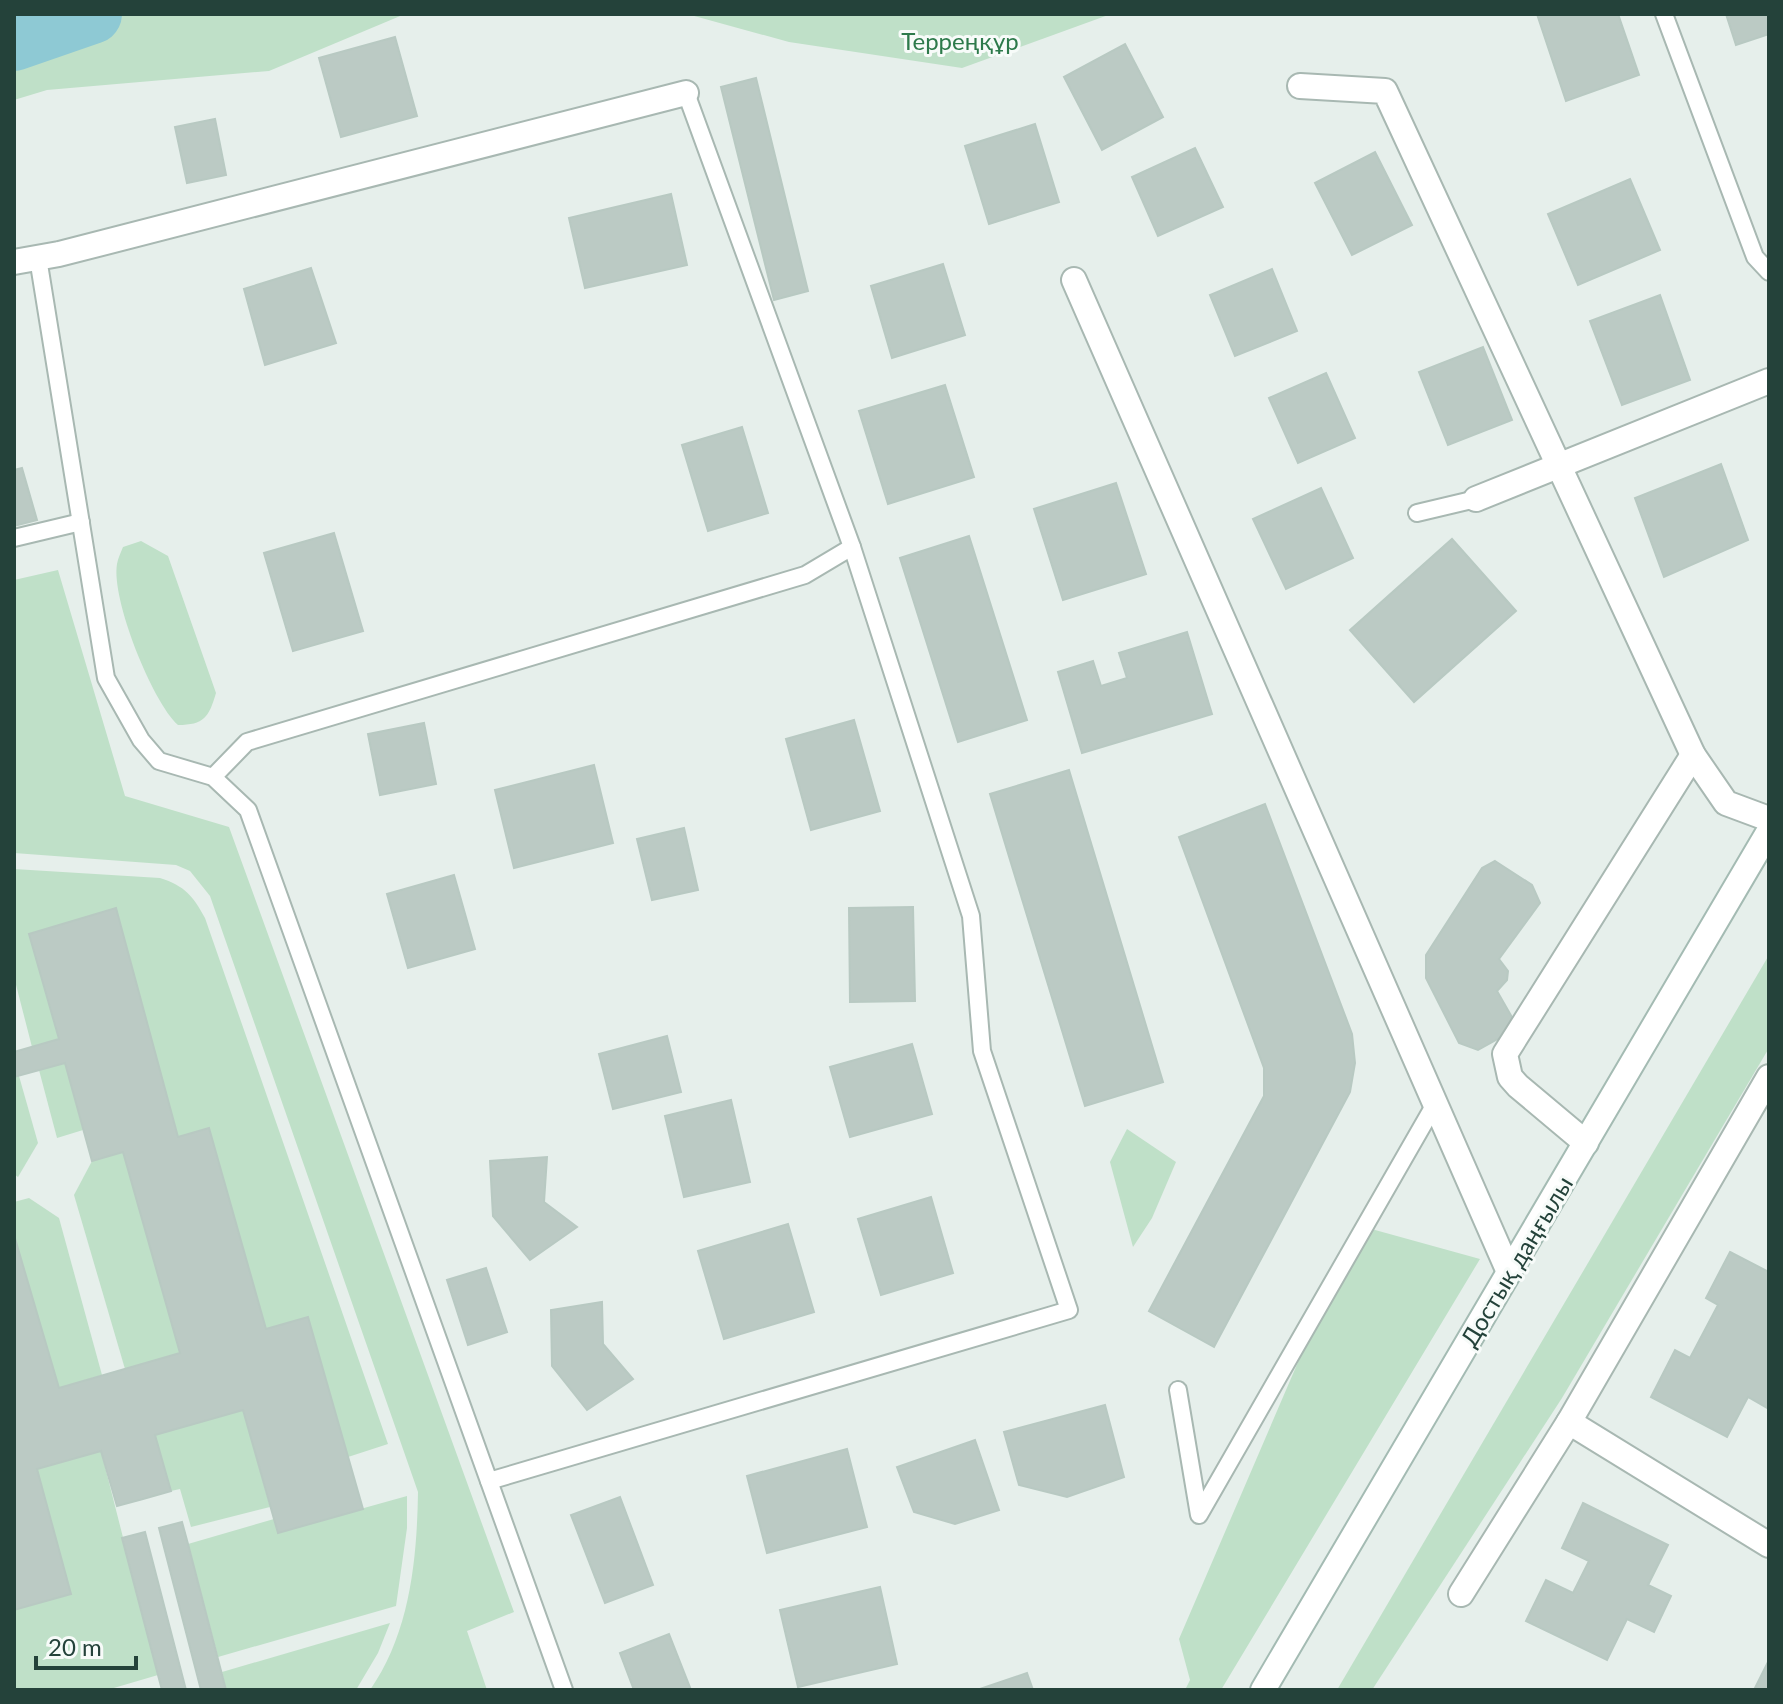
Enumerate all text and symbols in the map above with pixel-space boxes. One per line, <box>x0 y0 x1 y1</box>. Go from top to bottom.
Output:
park label: Терреңқұр <box>901 26 1019 55</box>
street label: Достық даңғылы <box>1454 1171 1578 1351</box>
scale bar <box>36 1620 136 1670</box>
text: 20 m <box>48 1632 102 1661</box>

